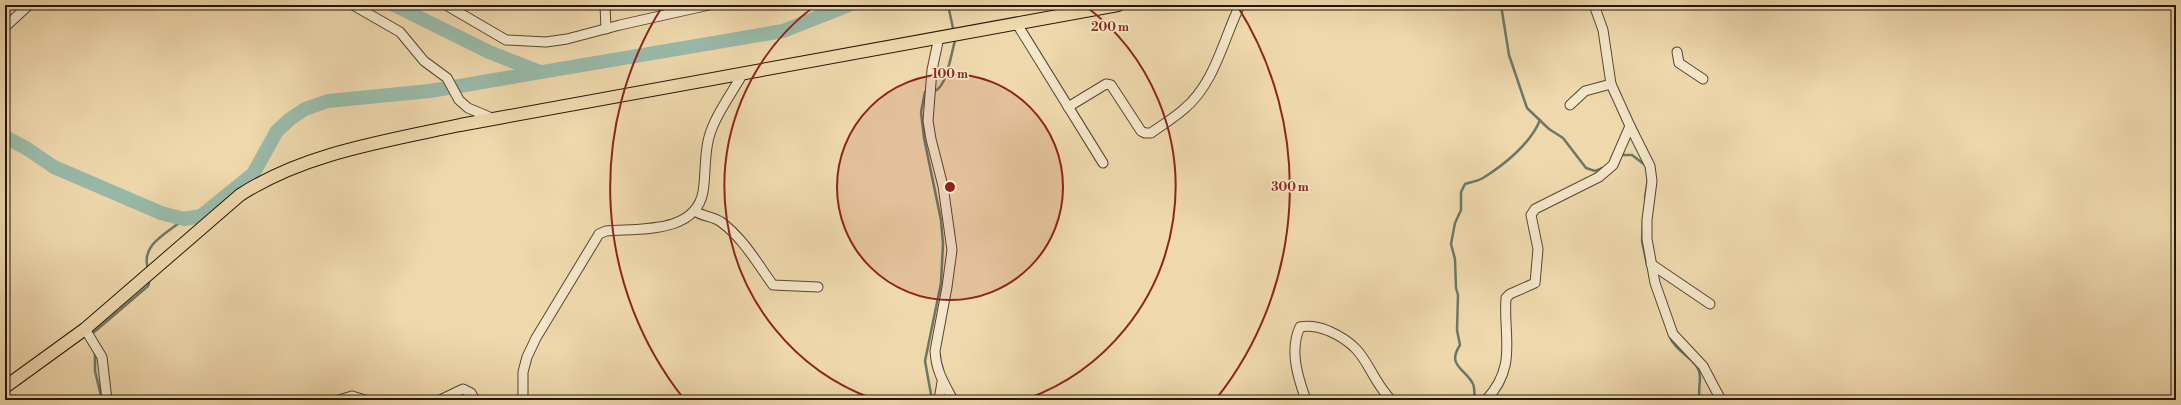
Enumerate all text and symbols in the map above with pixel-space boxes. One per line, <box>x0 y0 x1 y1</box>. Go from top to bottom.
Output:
text: 200 m <box>1091 20 1129 35</box>
text: 100 m <box>932 67 968 82</box>
centre of rings <box>943 180 957 194</box>
text: 300 m <box>1271 180 1309 195</box>

